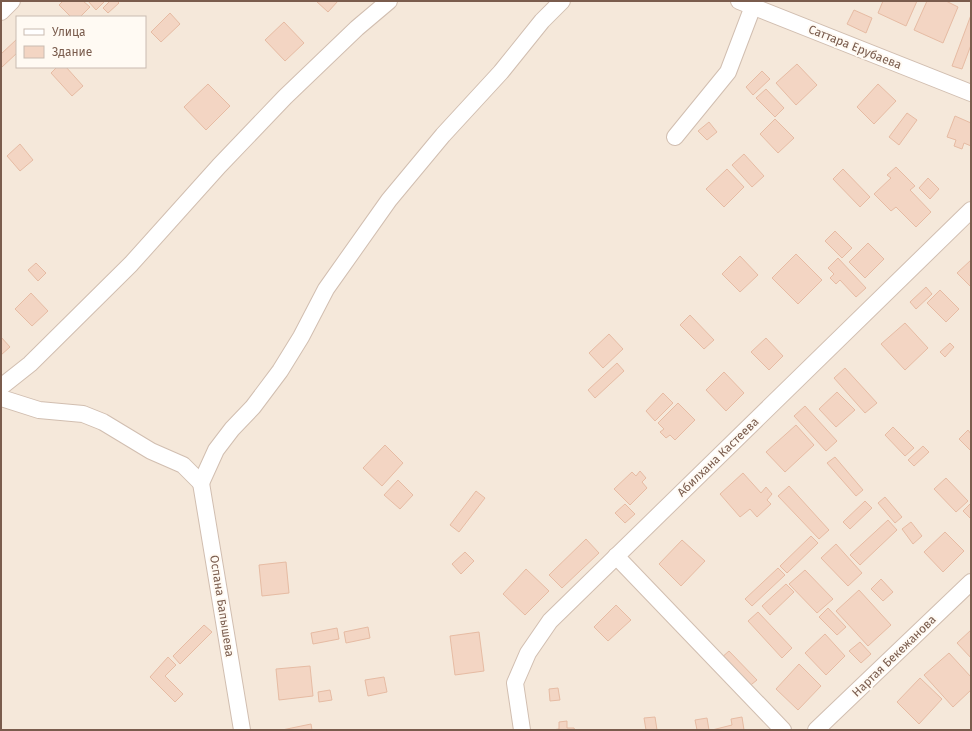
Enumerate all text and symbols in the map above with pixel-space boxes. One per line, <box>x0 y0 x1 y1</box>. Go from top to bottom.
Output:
legend <box>16 16 146 68</box>
street label: Саттара Ерубаева <box>806 22 904 72</box>
text: Улица <box>52 25 86 39</box>
text: Здание <box>52 45 92 59</box>
street label: Абилхана Кастеева <box>674 415 762 499</box>
street label: Оспана Бапышева <box>207 554 237 658</box>
street label: Нартая Бекежанова <box>849 612 939 700</box>

